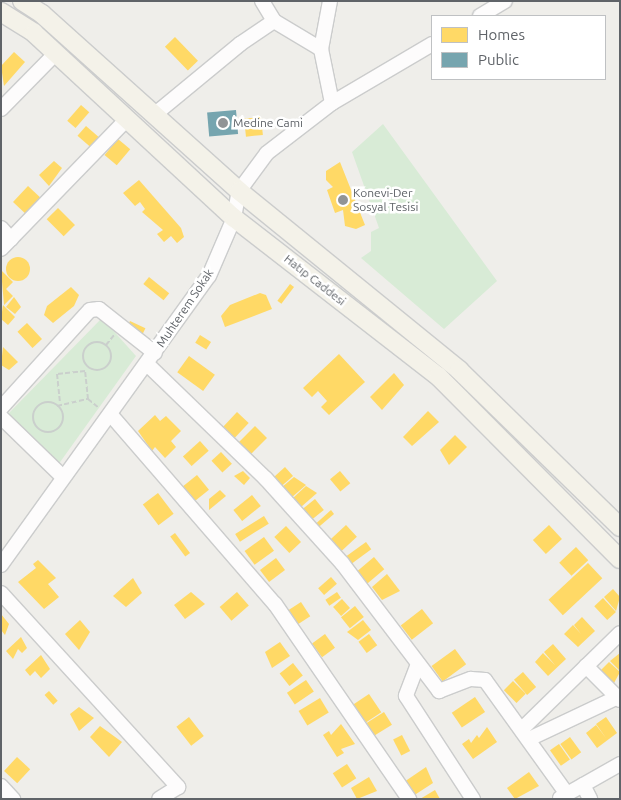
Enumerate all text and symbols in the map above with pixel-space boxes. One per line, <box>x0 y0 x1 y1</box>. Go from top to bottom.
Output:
legend <box>431 15 606 80</box>
text: Homes <box>478 26 525 43</box>
text: Public <box>478 51 519 68</box>
place label: Medine Cami <box>233 116 303 130</box>
marker: Medine Cami <box>217 117 229 129</box>
place label: Konevi-Der Sosyal Tesisi <box>353 186 418 214</box>
marker: Konevi-Der Sosyal Tesisi <box>337 194 349 206</box>
street label: Hatıp Caddesi <box>281 251 349 309</box>
street label: Muhterem Sokak <box>154 266 216 350</box>

